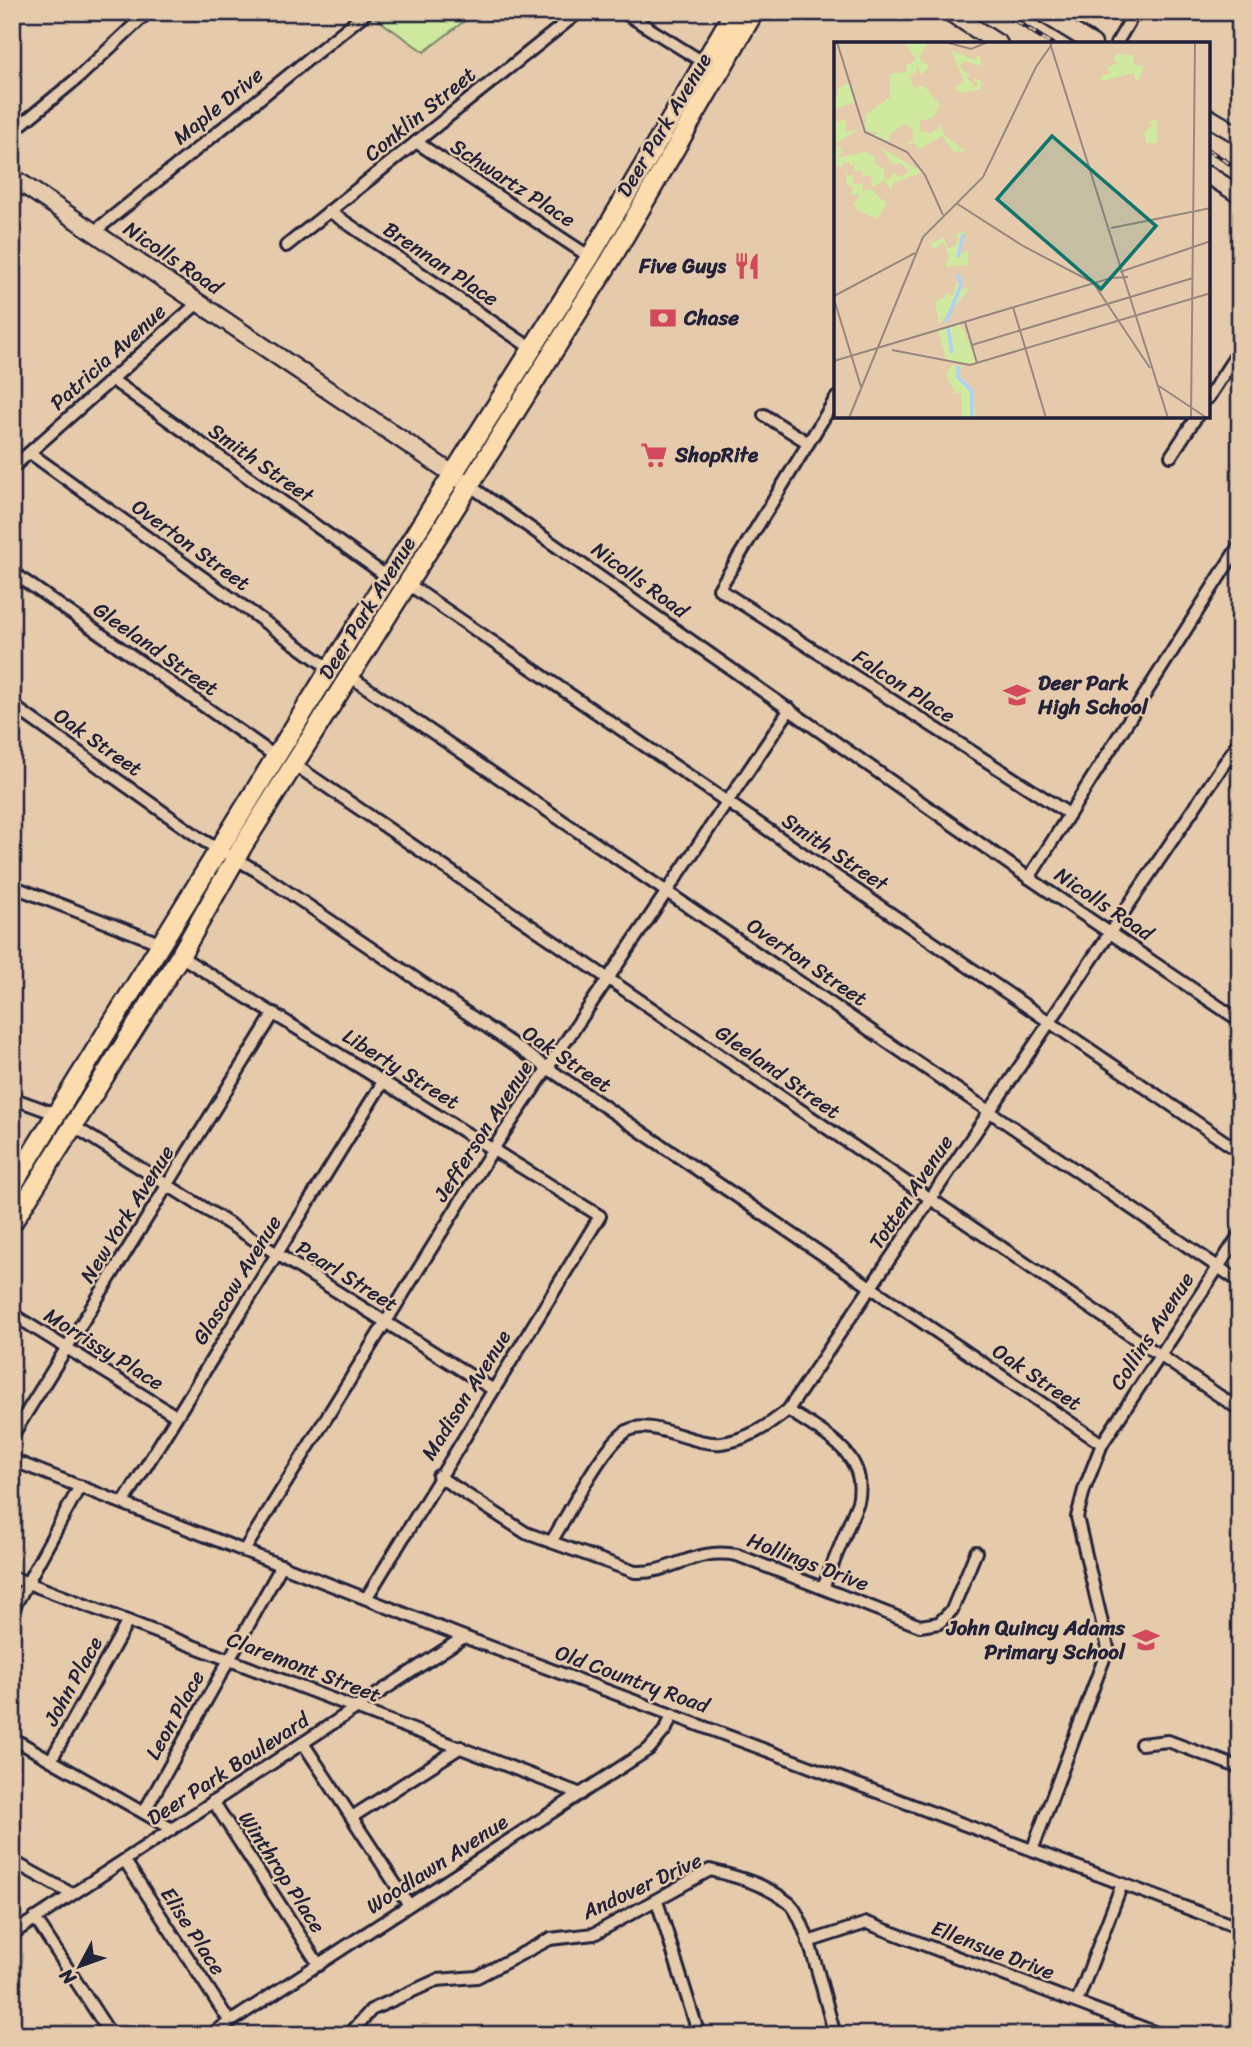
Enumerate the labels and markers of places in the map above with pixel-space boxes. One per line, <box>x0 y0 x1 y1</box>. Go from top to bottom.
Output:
place label: Five Guys <box>638 247 726 285</box>
restaurant icon: Five Guys <box>732 251 762 281</box>
place label: Chase <box>683 299 739 337</box>
bank icon: Chase <box>648 303 678 333</box>
place label: ShopRite <box>674 436 759 474</box>
supermarket icon: ShopRite <box>639 440 669 470</box>
place label: Deer Park High School <box>1037 664 1149 726</box>
school or university icon: Deer Park High School <box>1002 680 1032 710</box>
place label: John Quincy Adams Primary School <box>946 1609 1126 1671</box>
school or university icon: John Quincy Adams Primary School <box>1131 1625 1161 1655</box>

